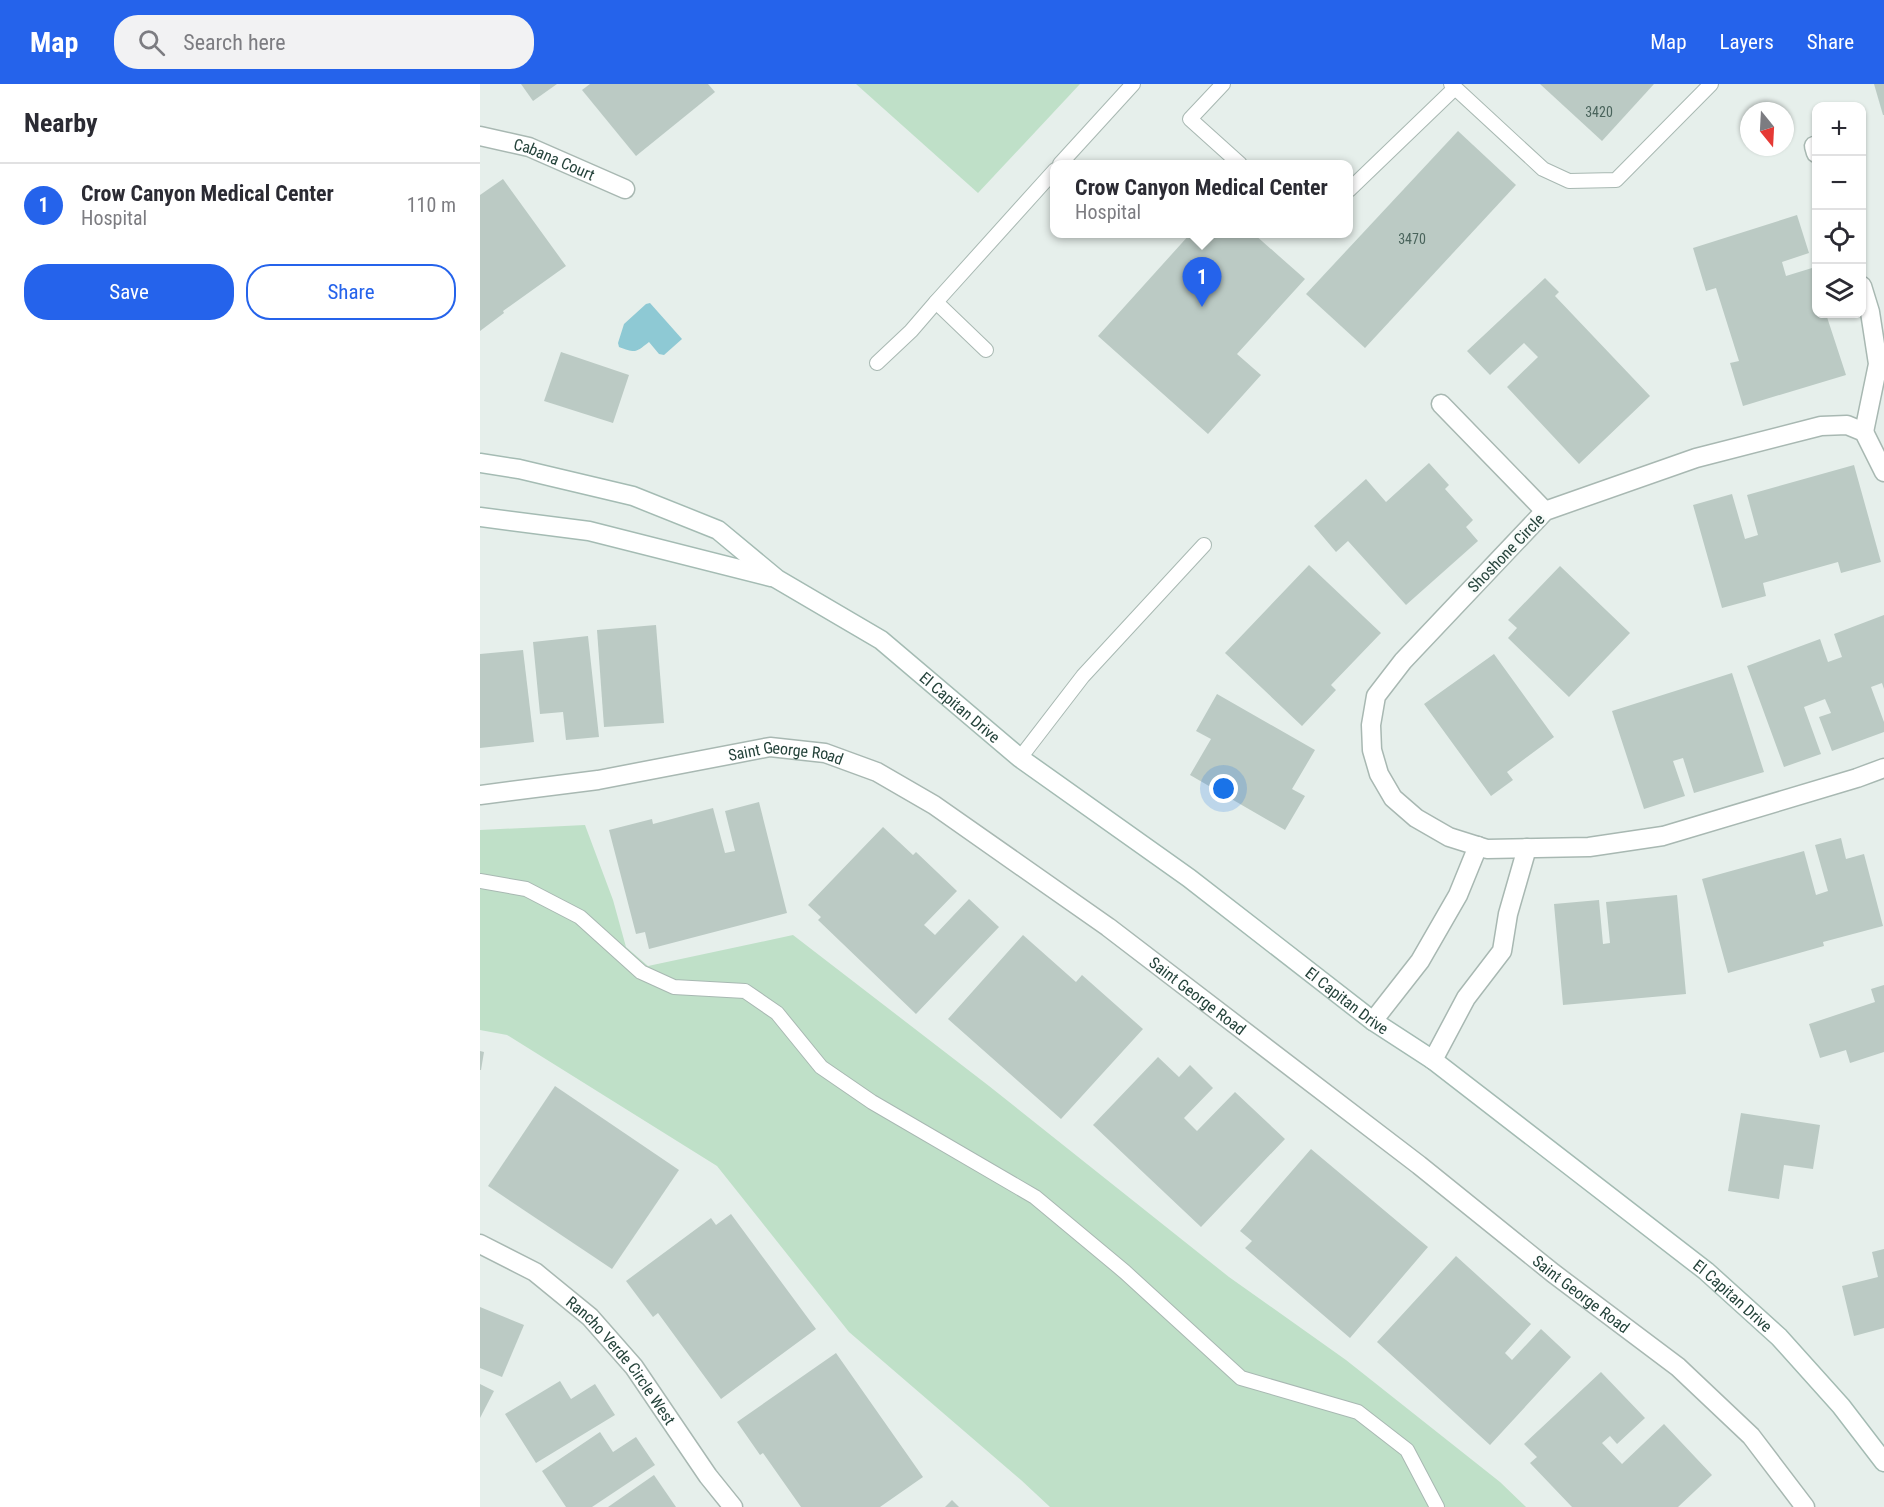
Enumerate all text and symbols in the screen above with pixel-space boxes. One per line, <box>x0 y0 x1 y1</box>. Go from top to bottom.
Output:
search box <box>114 15 534 69</box>
text: Map <box>30 26 78 59</box>
icon: search <box>135 26 168 59</box>
text: Search here <box>183 30 286 55</box>
text: Map <box>1650 30 1687 54</box>
text: Layers <box>1720 30 1774 54</box>
text: Share <box>1807 30 1854 54</box>
north arrow <box>1740 102 1794 156</box>
map controls <box>1812 102 1866 318</box>
button: + <box>1812 102 1866 156</box>
house number: 3420 <box>1585 104 1613 120</box>
text: Nearby <box>24 108 98 138</box>
street label: Cabana Court <box>512 134 598 184</box>
button: − <box>1812 156 1866 210</box>
popup <box>1050 160 1353 238</box>
text: Crow Canyon Medical Center <box>1075 175 1328 200</box>
text: Crow Canyon Medical Center <box>81 181 334 206</box>
text: 1 <box>38 193 49 217</box>
text: 110 m <box>407 193 456 217</box>
text: Hospital <box>1075 200 1141 224</box>
text: Hospital <box>81 206 147 230</box>
button: locate <box>1812 210 1866 264</box>
house number: 3470 <box>1398 231 1426 247</box>
pin: 1 <box>1182 258 1222 307</box>
button: Save <box>24 264 234 320</box>
button: Share <box>246 264 456 320</box>
button: layers <box>1812 264 1866 318</box>
street label: Shoshone Circle <box>1464 510 1548 596</box>
street label: El Capitan Drive <box>916 668 1004 746</box>
street label: Saint George Road <box>727 737 846 768</box>
your location <box>1209 774 1238 803</box>
street label: Saint George Road <box>1146 953 1250 1039</box>
street label: El Capitan Drive <box>1302 963 1392 1038</box>
street label: Saint George Road <box>1529 1251 1633 1337</box>
street label: El Capitan Drive <box>1690 1255 1776 1336</box>
street label: Rancho Verde Circle West <box>563 1292 680 1428</box>

